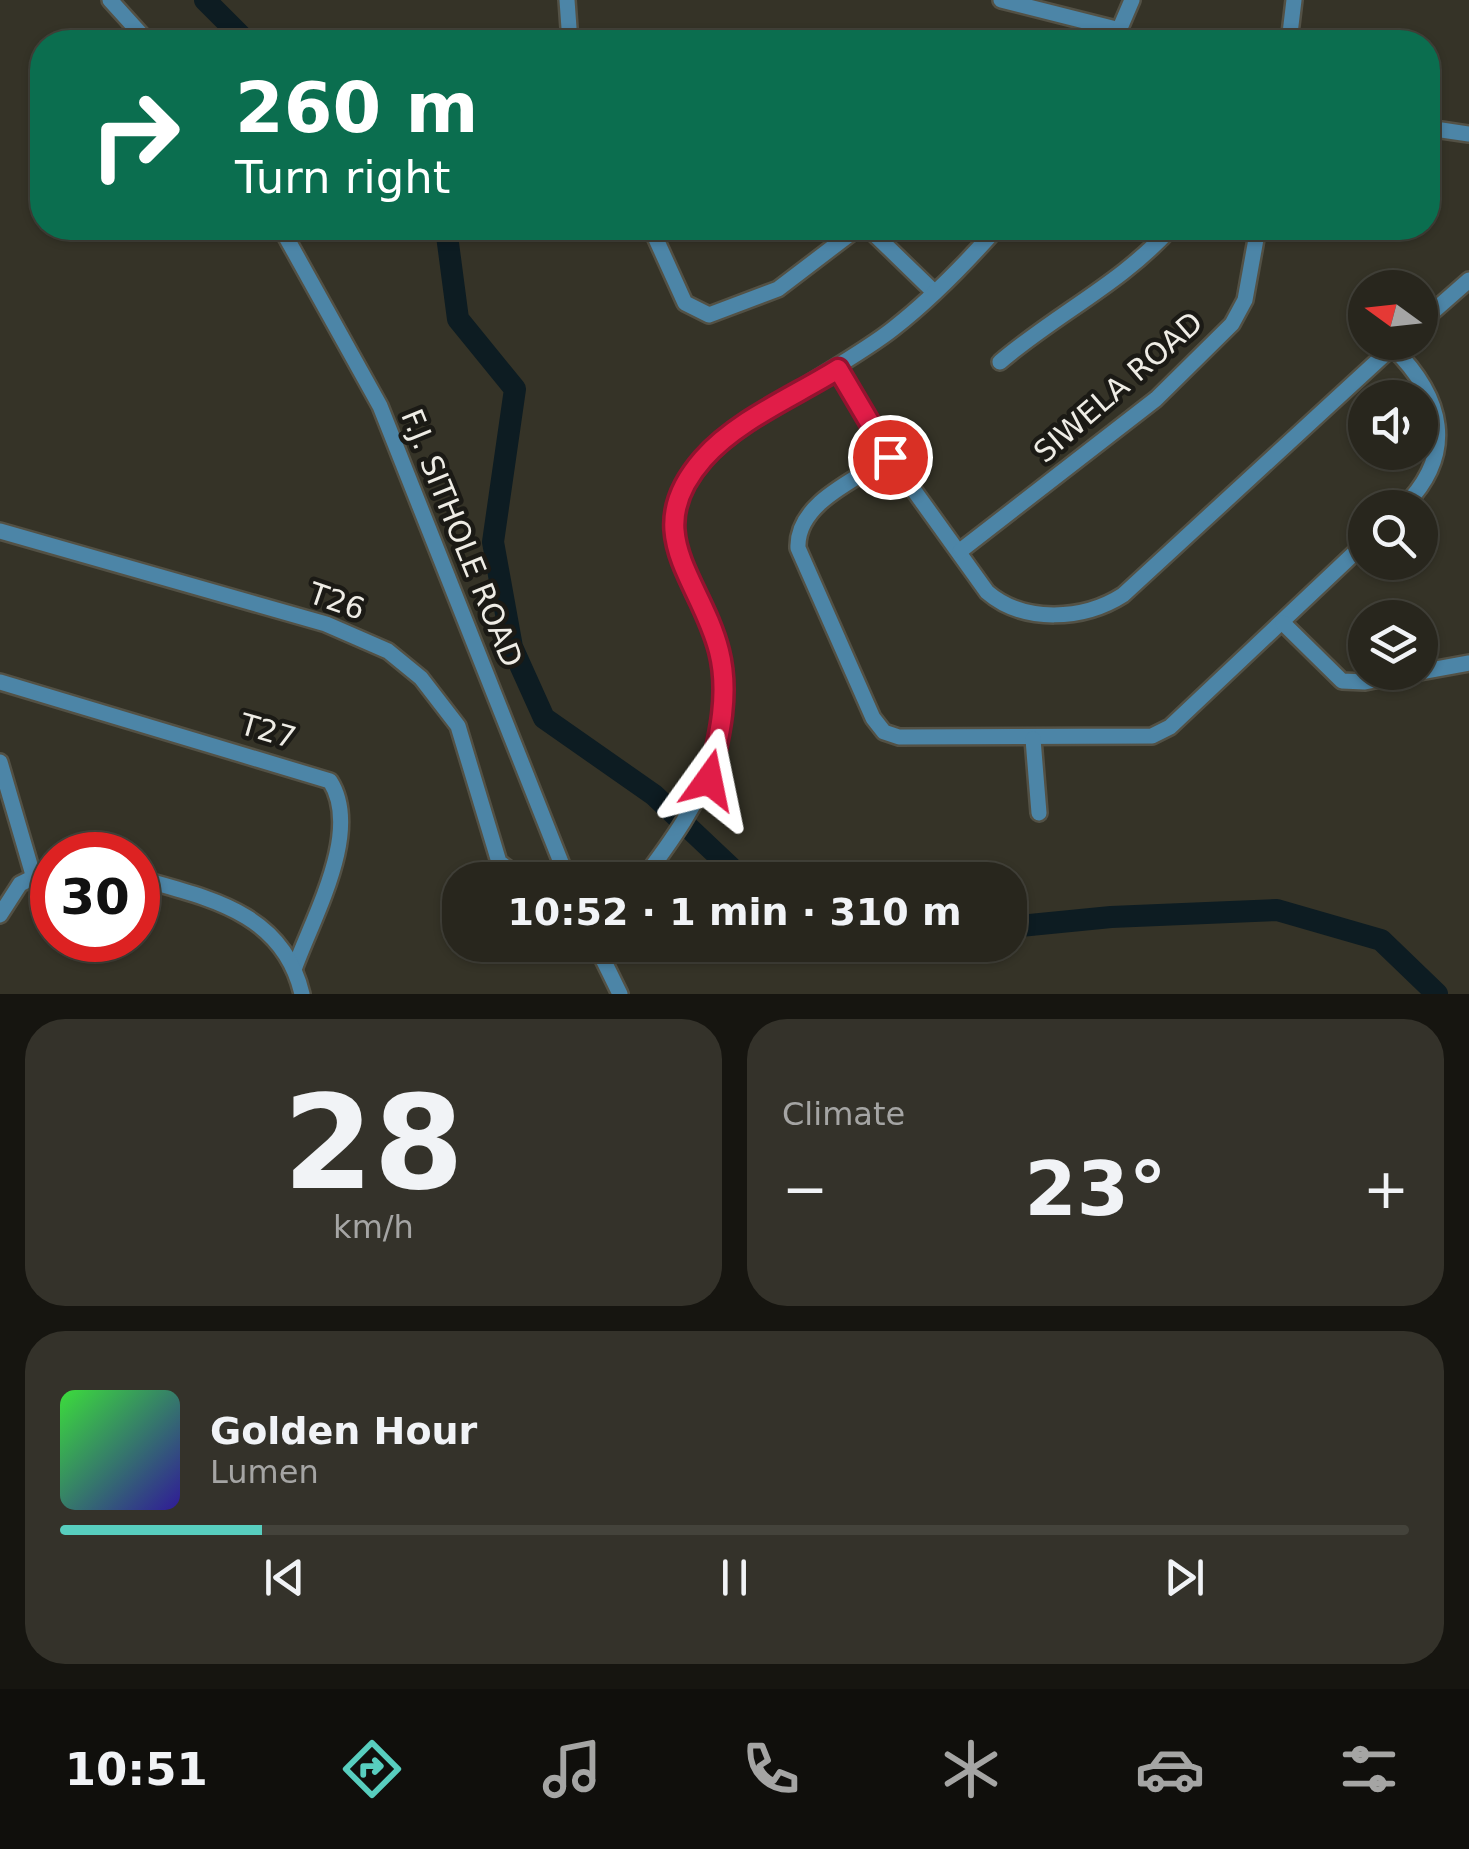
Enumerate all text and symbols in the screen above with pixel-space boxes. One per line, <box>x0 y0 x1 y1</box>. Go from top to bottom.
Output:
text: 260 m <box>235 67 478 149</box>
icon: right <box>70 70 200 200</box>
text: Turn right <box>235 151 450 204</box>
north arrow <box>1348 270 1438 360</box>
map controls <box>1348 270 1438 690</box>
street label: SIWELA ROAD <box>1027 304 1209 470</box>
button: sound <box>1348 380 1438 470</box>
street label: F.J. SITHOLE ROAD <box>394 404 530 672</box>
pin <box>848 415 933 500</box>
icon: arrive <box>863 430 918 485</box>
button: search <box>1348 490 1438 580</box>
street label: T26 <box>304 575 369 627</box>
button: layers <box>1348 600 1438 690</box>
street label: T27 <box>235 706 300 756</box>
position arrow <box>657 728 761 832</box>
speed limit sign: 30 <box>30 832 160 962</box>
text: 10:52 · 1 min · 310 m <box>507 890 962 934</box>
text: 28 <box>283 1067 464 1219</box>
text: Climate <box>782 1095 905 1133</box>
text: 23° <box>1025 1145 1166 1233</box>
text: − <box>782 1157 828 1221</box>
text: + <box>1363 1157 1409 1221</box>
text: km/h <box>333 1208 414 1246</box>
text: Golden Hour <box>210 1409 477 1453</box>
text: Lumen <box>210 1453 319 1491</box>
icon: previous <box>257 1550 312 1605</box>
icon: pause <box>707 1550 762 1605</box>
icon: next <box>1157 1550 1212 1605</box>
icon: directions <box>337 1734 407 1804</box>
icon: music <box>537 1734 607 1804</box>
icon: phone <box>736 1734 806 1804</box>
icon: climate <box>936 1734 1006 1804</box>
icon: car <box>1135 1734 1205 1804</box>
icon: filters <box>1334 1734 1404 1804</box>
text: 10:51 <box>65 1743 208 1796</box>

